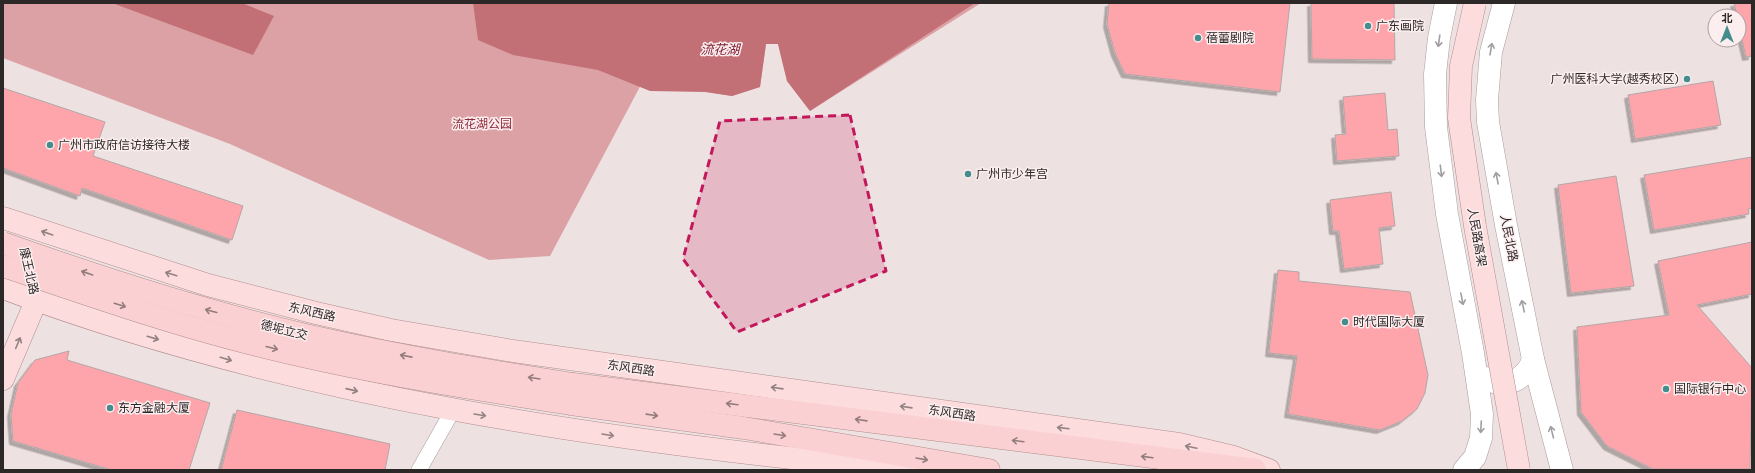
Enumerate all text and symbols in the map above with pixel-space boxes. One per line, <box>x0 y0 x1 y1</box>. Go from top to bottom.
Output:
north arrow <box>1707 8 1747 48</box>
text: 北 <box>1722 12 1733 25</box>
place label: 广东画院 <box>1376 19 1424 33</box>
marker: 广东画院 <box>1363 21 1373 31</box>
place label: 蓓蕾剧院 <box>1206 31 1254 45</box>
marker: 蓓蕾剧院 <box>1193 33 1203 43</box>
one-way arrow <box>1435 34 1443 47</box>
water label: 流花湖 <box>700 42 741 57</box>
one-way arrow <box>1488 43 1496 56</box>
place label: 广州医科大学(越秀校区) <box>1550 72 1679 86</box>
marker: 广州医科大学(越秀校区) <box>1682 74 1692 84</box>
park label: 流花湖公园 <box>452 117 512 131</box>
place label: 广州市政府信访接待大楼 <box>58 138 190 152</box>
marker: 广州市政府信访接待大楼 <box>45 140 55 150</box>
one-way arrow <box>1437 164 1445 177</box>
place label: 广州市少年宫 <box>976 167 1048 181</box>
marker: 广州市少年宫 <box>963 169 973 179</box>
one-way arrow <box>1493 172 1501 185</box>
street label: 人民路高架 <box>1465 206 1489 268</box>
street label: 人民北路 <box>1498 213 1520 263</box>
one-way arrow <box>41 229 54 236</box>
street label: 康王北路 <box>17 246 41 296</box>
one-way arrow <box>81 268 93 276</box>
one-way arrow <box>165 270 178 277</box>
one-way arrow <box>1458 292 1466 305</box>
street label: 东风西路 <box>287 300 337 324</box>
one-way arrow <box>1518 300 1526 313</box>
one-way arrow <box>113 302 126 309</box>
one-way arrow <box>205 307 218 314</box>
place label: 时代国际大厦 <box>1353 315 1425 329</box>
street label: 德坭立交 <box>259 317 309 343</box>
marker: 时代国际大厦 <box>1340 317 1350 327</box>
one-way arrow <box>147 335 160 342</box>
one-way arrow <box>15 337 22 349</box>
one-way arrow <box>265 345 278 353</box>
one-way arrow <box>400 352 413 360</box>
one-way arrow <box>219 356 232 363</box>
street label: 东风西路 <box>606 358 656 378</box>
one-way arrow <box>528 374 541 382</box>
place label: 国际银行中心 <box>1674 382 1746 396</box>
one-way arrow <box>771 384 784 392</box>
marker: 国际银行中心 <box>1661 384 1671 394</box>
one-way arrow <box>345 386 358 394</box>
one-way arrow <box>726 400 739 408</box>
place label: 东方金融大厦 <box>118 401 190 415</box>
marker: 东方金融大厦 <box>105 403 115 413</box>
one-way arrow <box>900 403 913 411</box>
street label: 东风西路 <box>927 403 977 423</box>
one-way arrow <box>473 411 486 419</box>
one-way arrow <box>645 411 658 419</box>
one-way arrow <box>855 416 868 424</box>
one-way arrow <box>1477 420 1485 433</box>
one-way arrow <box>1057 424 1070 432</box>
one-way arrow <box>1548 426 1555 439</box>
one-way arrow <box>601 431 614 439</box>
one-way arrow <box>773 431 786 439</box>
one-way arrow <box>1012 437 1025 445</box>
one-way arrow <box>1185 442 1198 450</box>
one-way arrow <box>1141 453 1154 461</box>
one-way arrow <box>915 455 928 463</box>

